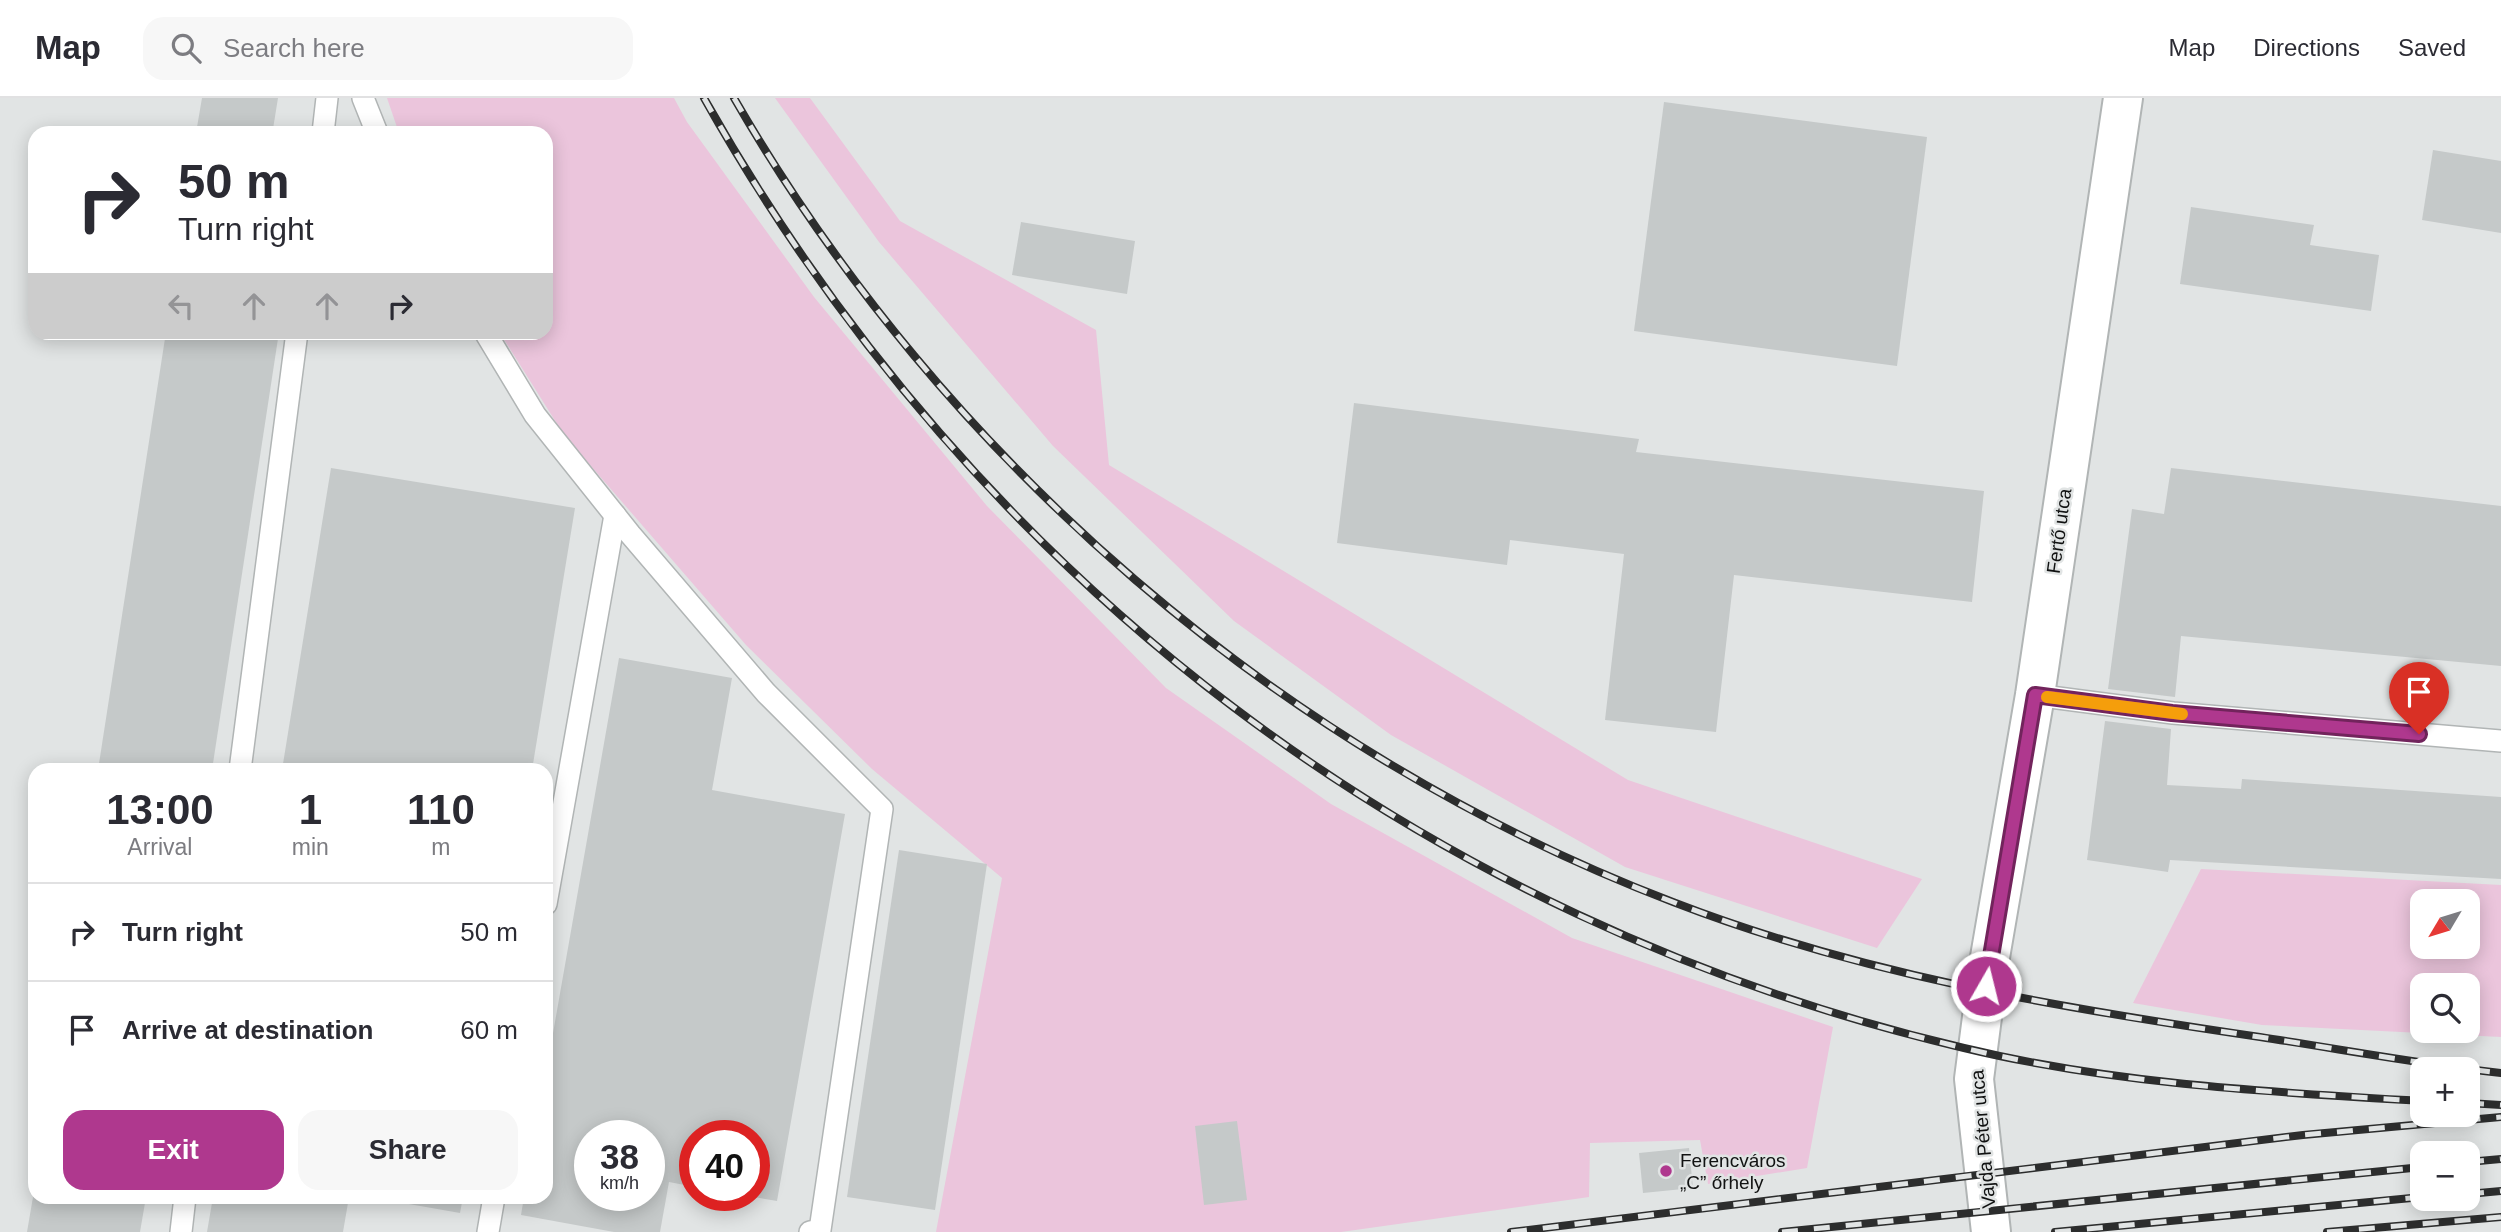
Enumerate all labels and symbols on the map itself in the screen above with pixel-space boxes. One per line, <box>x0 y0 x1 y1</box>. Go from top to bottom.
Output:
street label: Fertő utca <box>2043 487 2075 575</box>
pin <box>2389 662 2449 734</box>
north arrow <box>2410 889 2480 959</box>
position arrow <box>1949 949 2023 1023</box>
street label: Vajda Péter utca <box>1966 1068 2000 1209</box>
speed limit sign: 40 <box>679 1120 770 1211</box>
place label: Ferencváros „C” őrhely <box>1680 1150 1786 1193</box>
marker: Ferencváros „C” őrhely <box>1658 1163 1674 1179</box>

